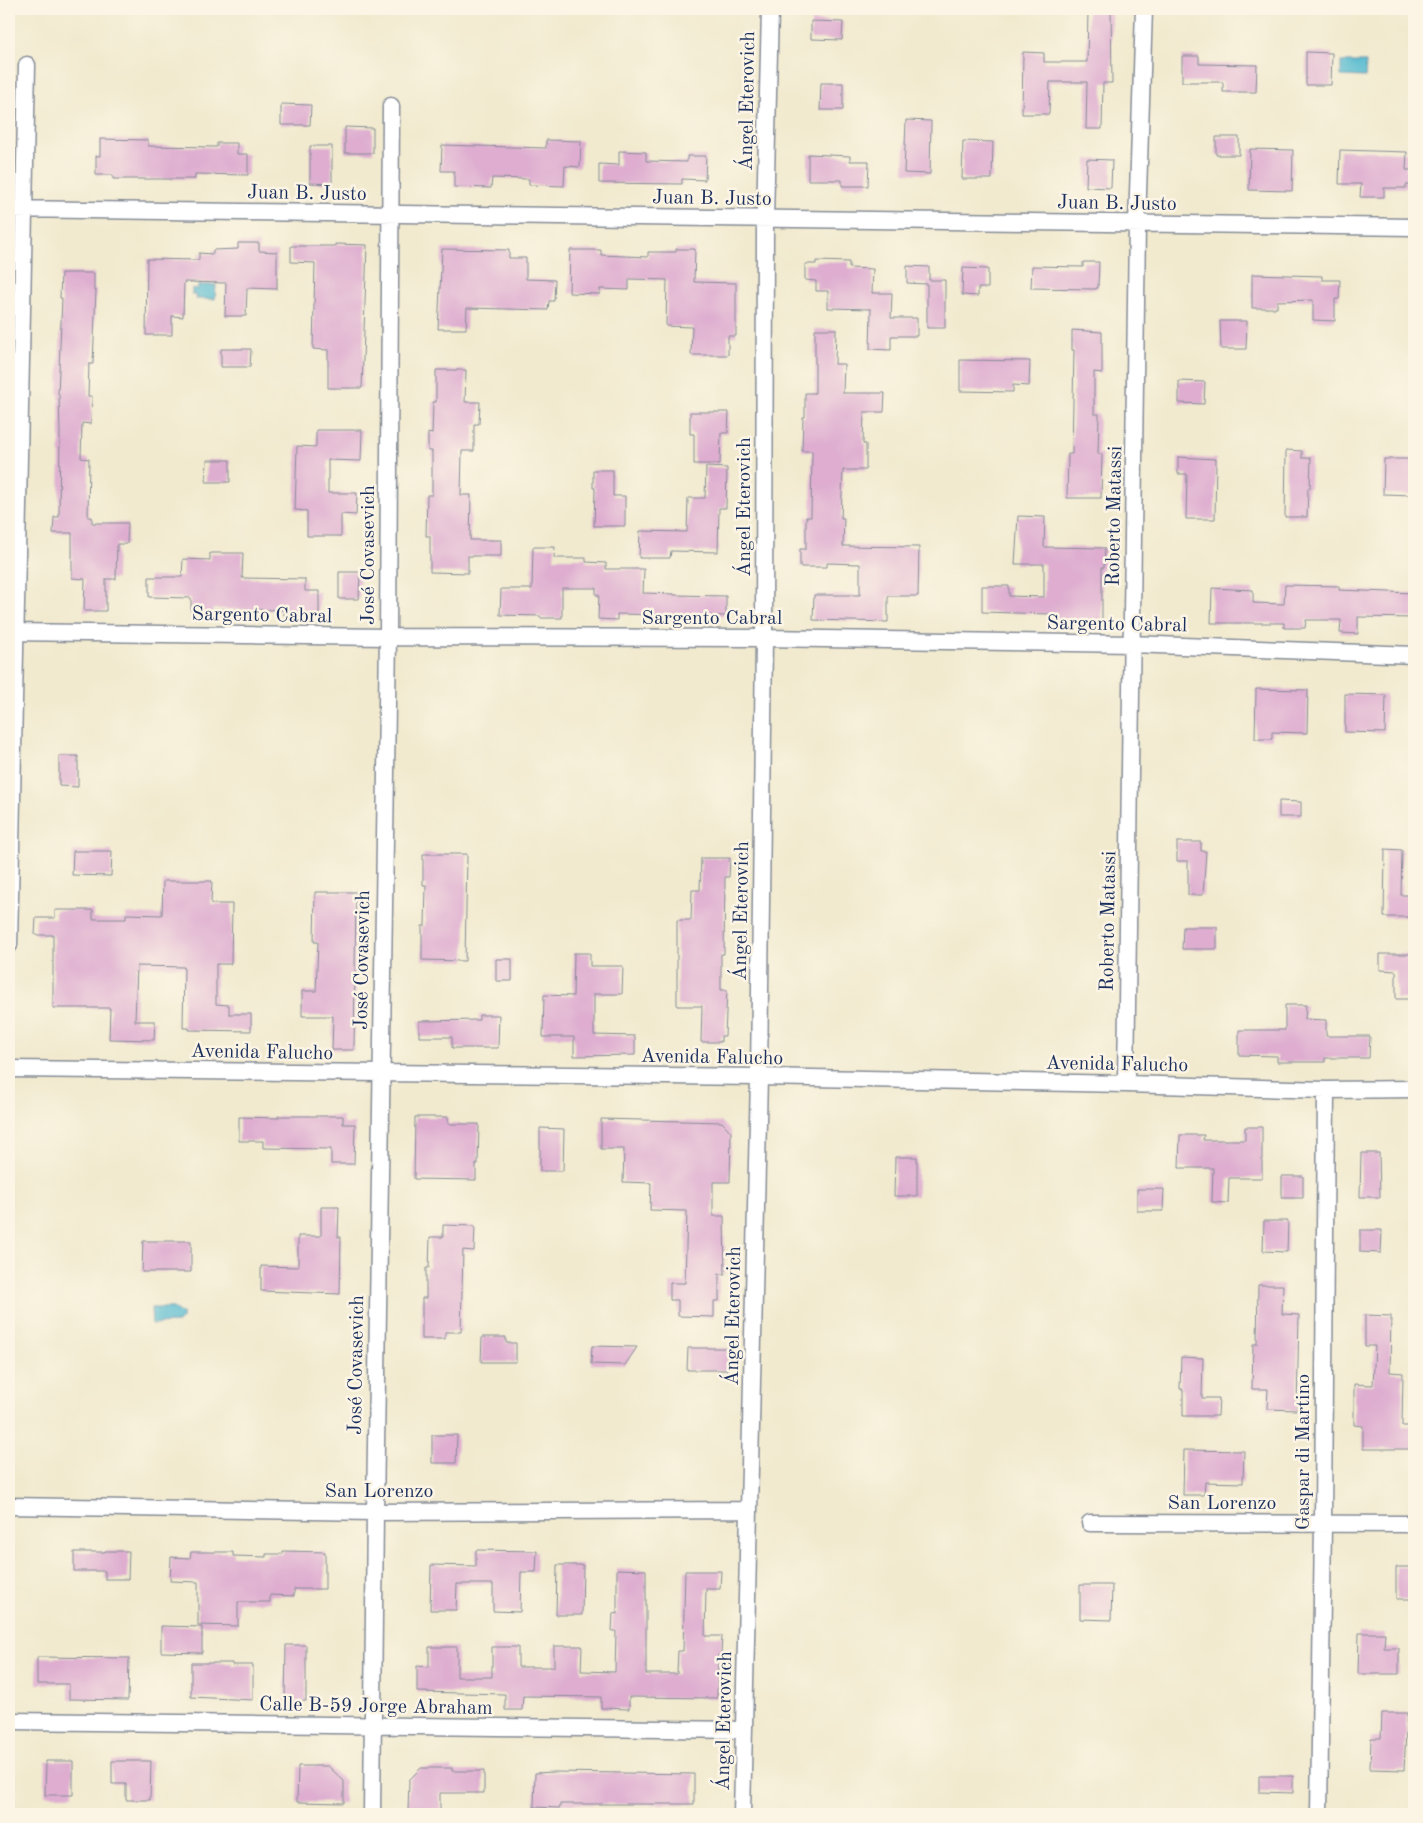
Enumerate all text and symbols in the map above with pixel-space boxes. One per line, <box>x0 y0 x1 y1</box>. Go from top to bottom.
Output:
street label: Ángel Eterovich <box>734 31 759 171</box>
street label: Juan B. Justo <box>247 183 367 205</box>
street label: Juan B. Justo <box>652 188 772 210</box>
street label: Juan B. Justo <box>1057 193 1177 215</box>
street label: Ángel Eterovich <box>732 437 755 577</box>
street label: Roberto Matassi <box>1104 446 1126 587</box>
street label: José Covasevich <box>359 485 379 625</box>
street label: Sargento Cabral <box>191 605 333 627</box>
street label: Sargento Cabral <box>642 609 782 629</box>
street label: Sargento Cabral <box>1046 614 1188 636</box>
street label: Ángel Eterovich <box>728 841 753 981</box>
street label: Roberto Matassi <box>1098 851 1120 992</box>
street label: José Covasevich <box>352 890 374 1030</box>
street label: Avenida Falucho <box>190 1042 333 1064</box>
street label: Avenida Falucho <box>640 1047 783 1069</box>
street label: Avenida Falucho <box>1045 1054 1188 1076</box>
street label: Ángel Eterovich <box>720 1246 745 1386</box>
street label: José Covasevich <box>346 1295 368 1435</box>
street label: Gaspar di Martino <box>1294 1374 1314 1530</box>
street label: San Lorenzo <box>325 1482 433 1502</box>
street label: San Lorenzo <box>1168 1494 1276 1514</box>
street label: Ángel Eterovich <box>711 1651 736 1791</box>
street label: Calle B-59 Jorge Abraham <box>259 1695 493 1719</box>

